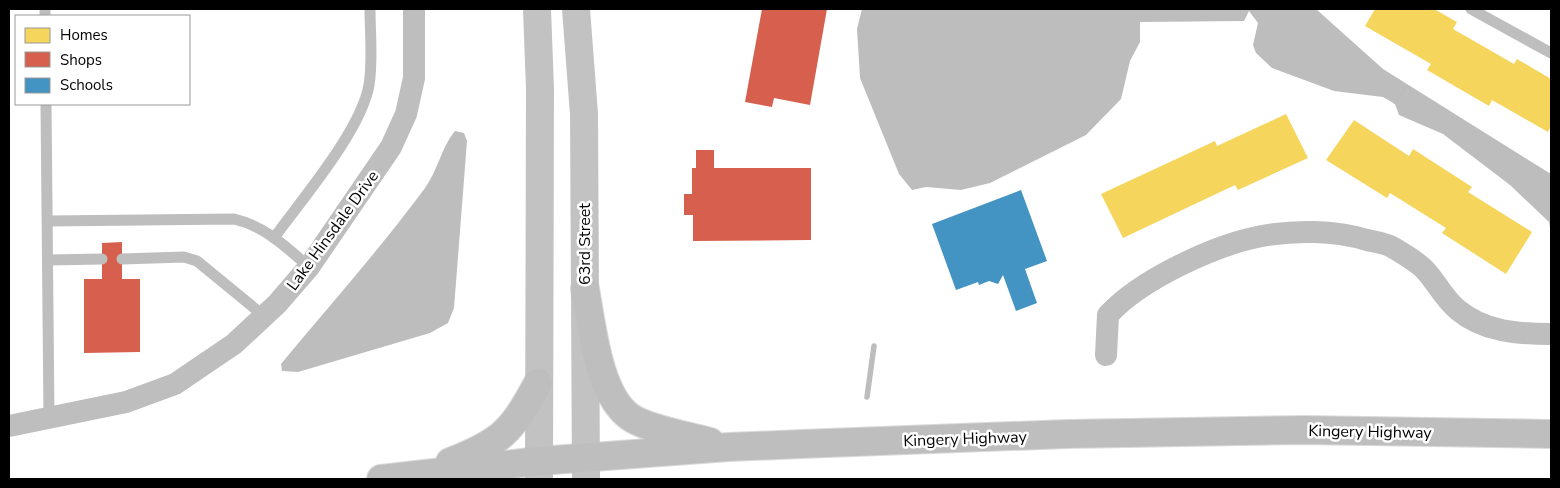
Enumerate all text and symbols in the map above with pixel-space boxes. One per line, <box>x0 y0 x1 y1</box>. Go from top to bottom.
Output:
legend <box>15 15 190 105</box>
text: Homes <box>60 25 108 45</box>
text: Shops <box>60 50 102 70</box>
text: Schools <box>60 75 113 95</box>
street label: Lake Hinsdale Drive <box>282 166 384 295</box>
street label: 63rd Street <box>574 203 596 285</box>
street label: Kingery Highway <box>1308 420 1433 444</box>
street label: Kingery Highway <box>903 426 1028 452</box>

